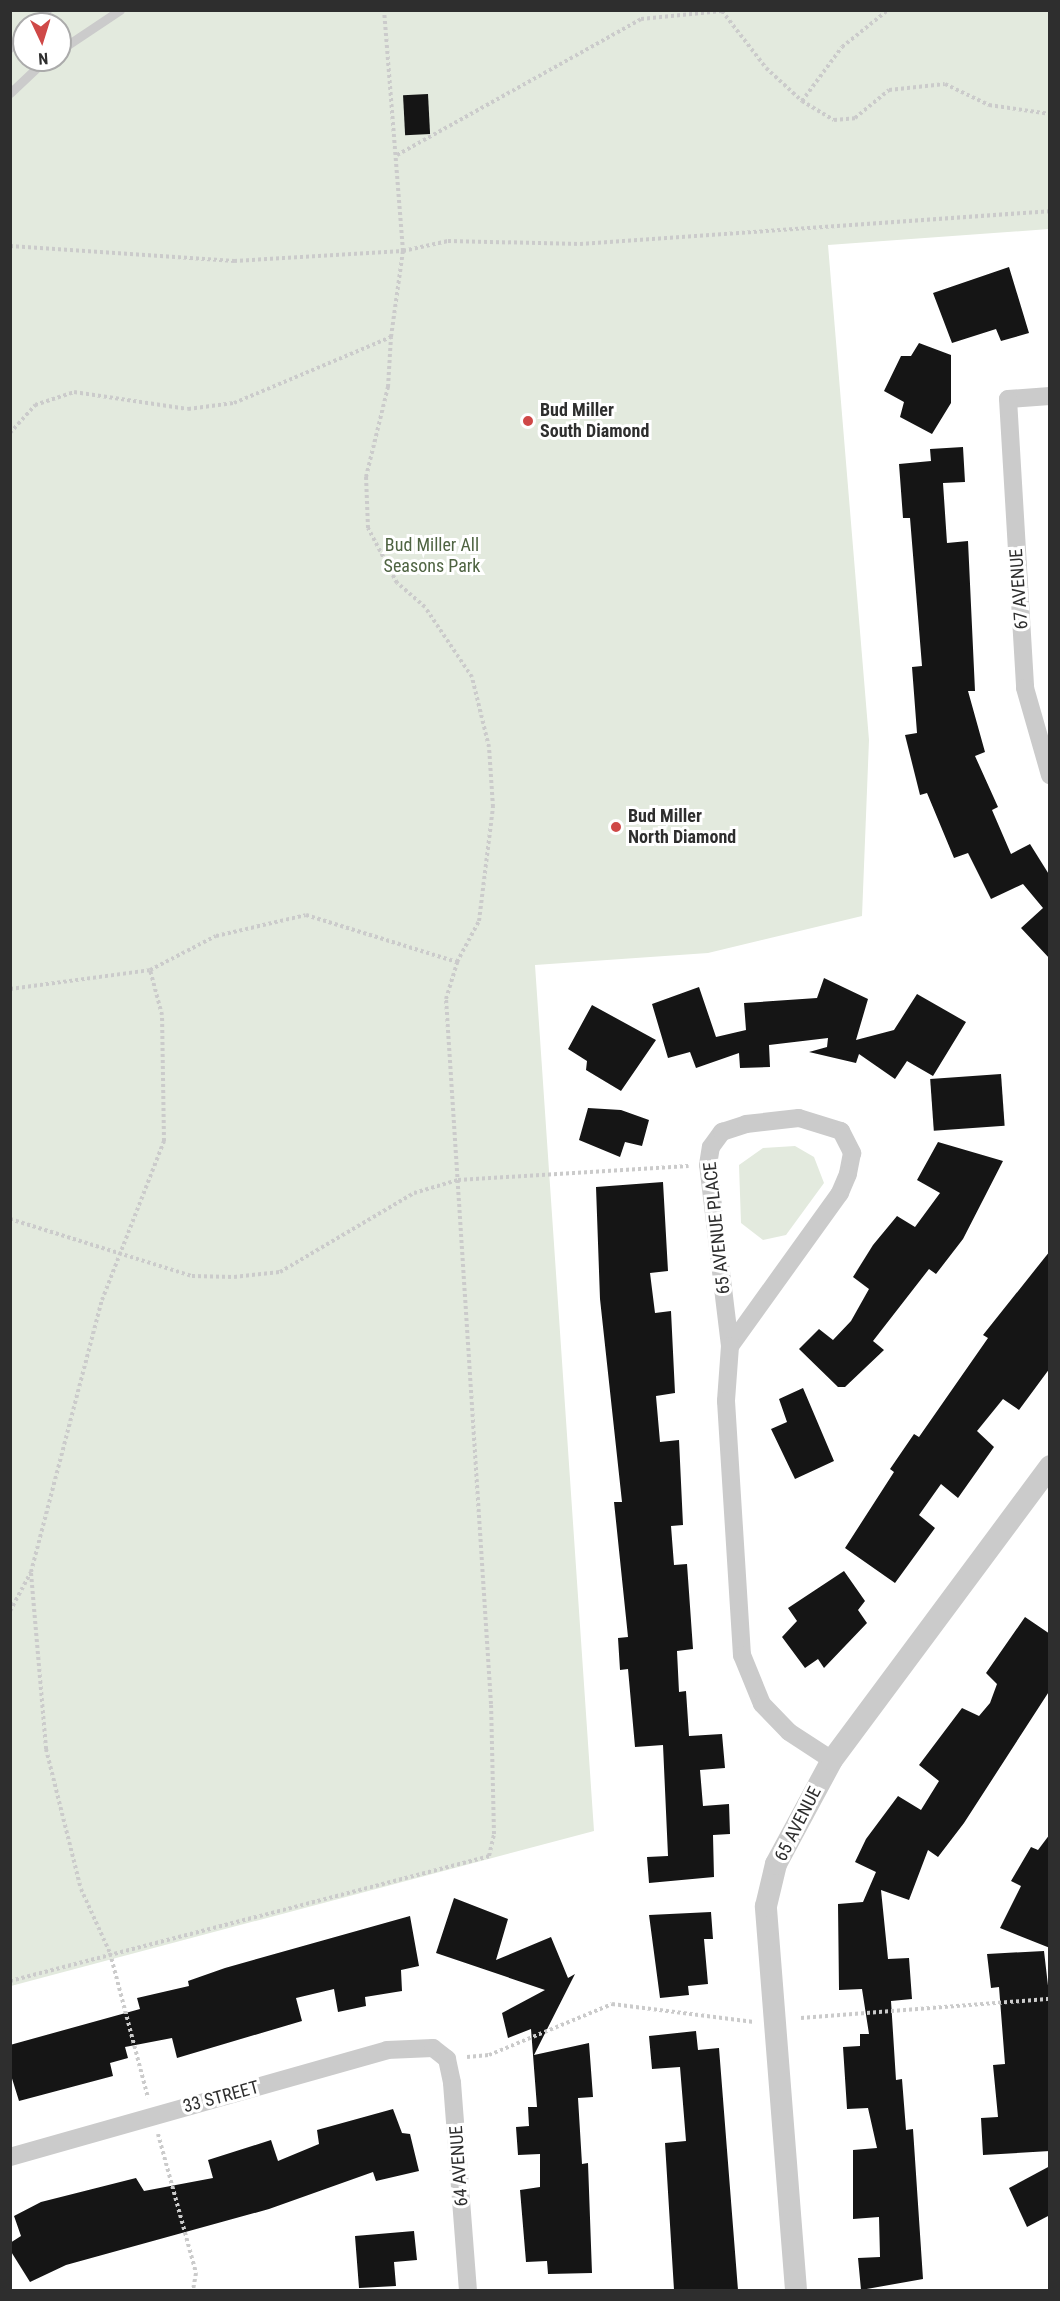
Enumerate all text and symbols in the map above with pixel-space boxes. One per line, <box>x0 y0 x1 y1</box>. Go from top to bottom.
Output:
north arrow <box>12 12 72 72</box>
text: N <box>38 49 49 68</box>
place label: Bud Miller South Diamond <box>540 400 649 442</box>
marker: Bud Miller South Diamond <box>521 414 535 428</box>
park label: Bud Miller All Seasons Park <box>384 535 480 578</box>
street label: 67 AVENUE <box>1005 548 1033 630</box>
place label: Bud Miller North Diamond <box>628 806 736 848</box>
marker: Bud Miller North Diamond <box>609 820 623 834</box>
street label: 65 AVENUE PLACE <box>699 1161 735 1295</box>
street label: 65 AVENUE <box>770 1783 826 1865</box>
street label: 33 STREET <box>181 2077 261 2117</box>
street label: 64 AVENUE <box>445 2125 473 2207</box>

